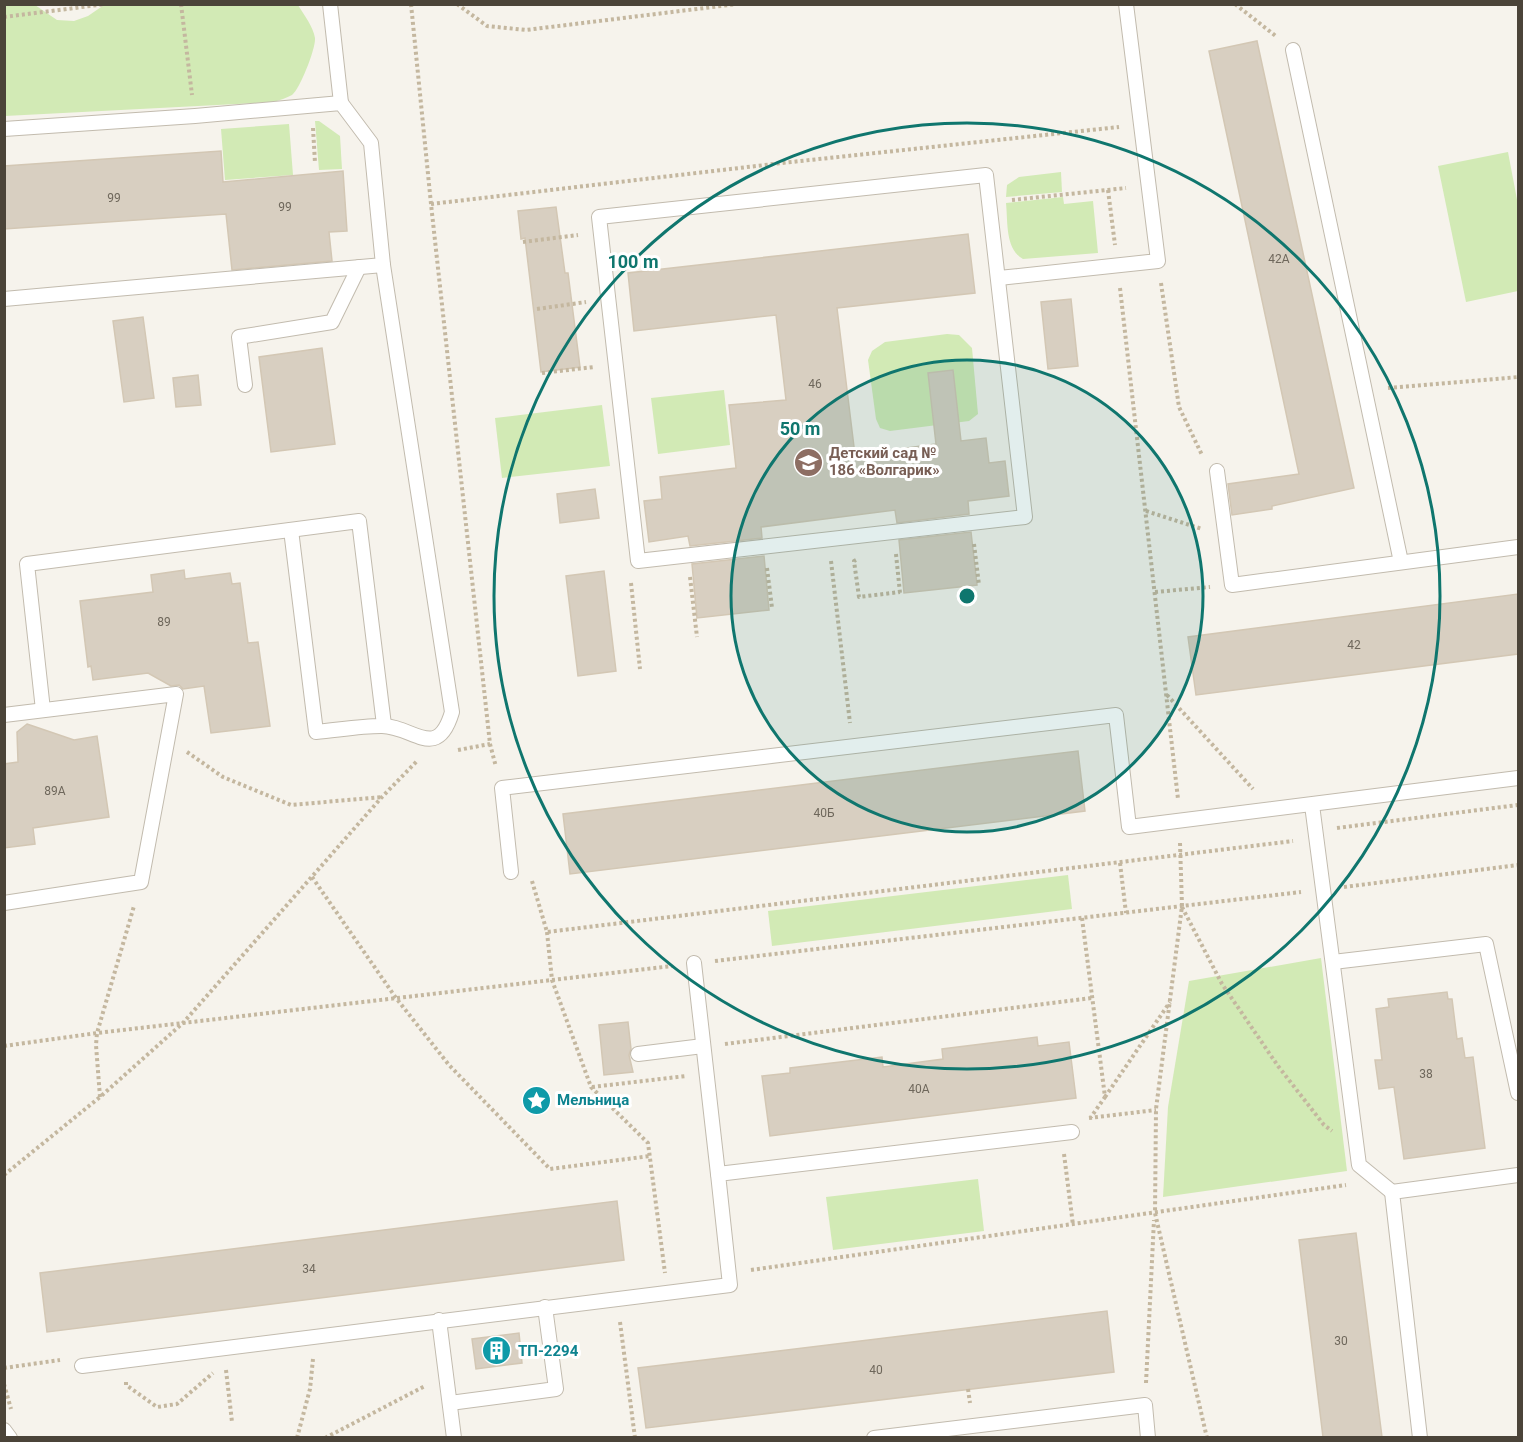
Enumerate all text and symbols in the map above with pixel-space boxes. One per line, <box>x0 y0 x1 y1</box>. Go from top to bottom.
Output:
house number: 99 <box>107 191 121 205</box>
house number: 99 <box>278 200 292 214</box>
text: 100 m <box>607 251 659 272</box>
house number: 42А <box>1268 252 1290 266</box>
house number: 46 <box>808 377 822 391</box>
text: 50 m <box>780 418 820 439</box>
place label: Детский сад № 186 «Волгарик» <box>829 444 940 479</box>
school or university icon: Детский сад № 186 «Волгарик» <box>792 446 824 478</box>
centre of rings <box>957 586 977 606</box>
house number: 89 <box>157 615 171 629</box>
house number: 42 <box>1347 638 1361 652</box>
house number: 89А <box>44 784 66 798</box>
house number: 40Б <box>813 806 835 820</box>
house number: 38 <box>1419 1067 1433 1081</box>
house number: 40А <box>908 1082 930 1096</box>
place icon: Мельница <box>520 1084 552 1116</box>
place label: Мельница <box>557 1091 629 1109</box>
house number: 34 <box>302 1262 316 1276</box>
house number: 30 <box>1334 1334 1348 1348</box>
building icon: ТП-2294 <box>481 1335 513 1367</box>
place label: ТП-2294 <box>518 1342 579 1360</box>
house number: 40 <box>869 1363 883 1377</box>

